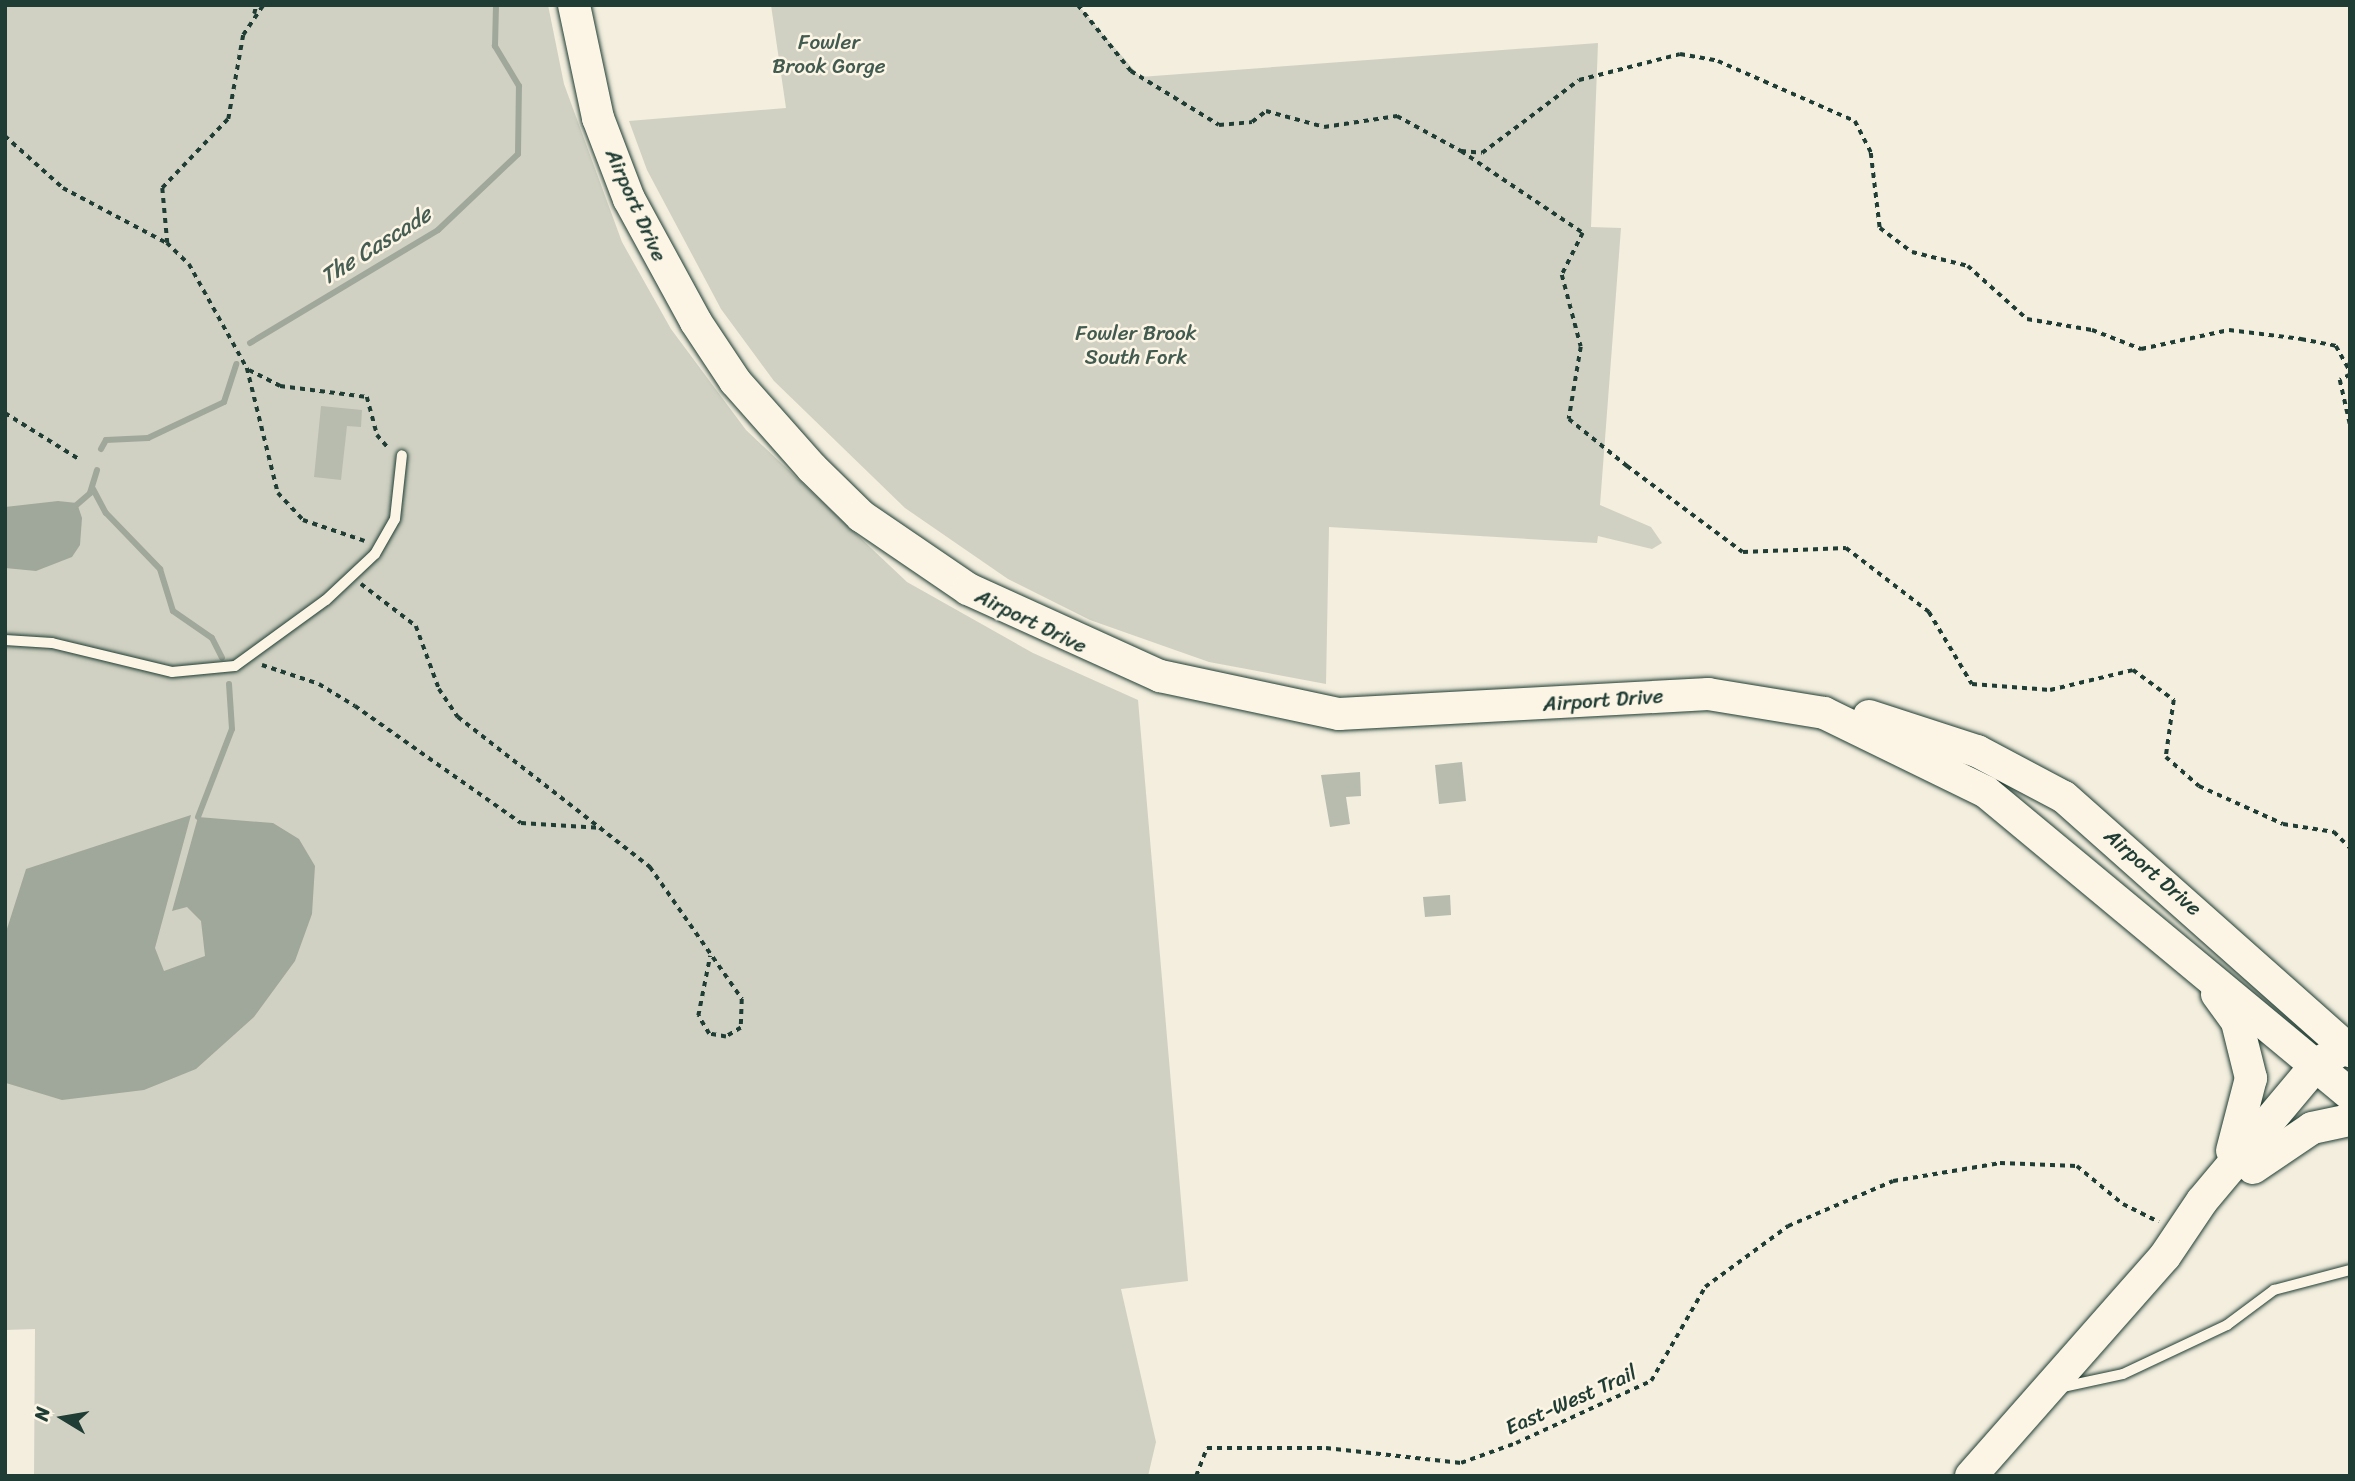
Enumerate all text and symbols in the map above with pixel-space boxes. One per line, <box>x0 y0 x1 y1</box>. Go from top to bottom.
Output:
park label: Fowler Brook Gorge <box>772 29 886 79</box>
street label: Airport Drive <box>600 145 672 265</box>
water label: The Cascade <box>316 201 436 291</box>
park label: Fowler Brook South Fork <box>1075 320 1197 370</box>
street label: Airport Drive <box>971 583 1091 659</box>
street label: Airport Drive <box>1542 683 1664 717</box>
street label: Airport Drive <box>2099 823 2207 921</box>
street label: East-West Trail <box>1501 1360 1641 1440</box>
north arrow <box>28 1383 98 1453</box>
text: N <box>24 1404 59 1424</box>

